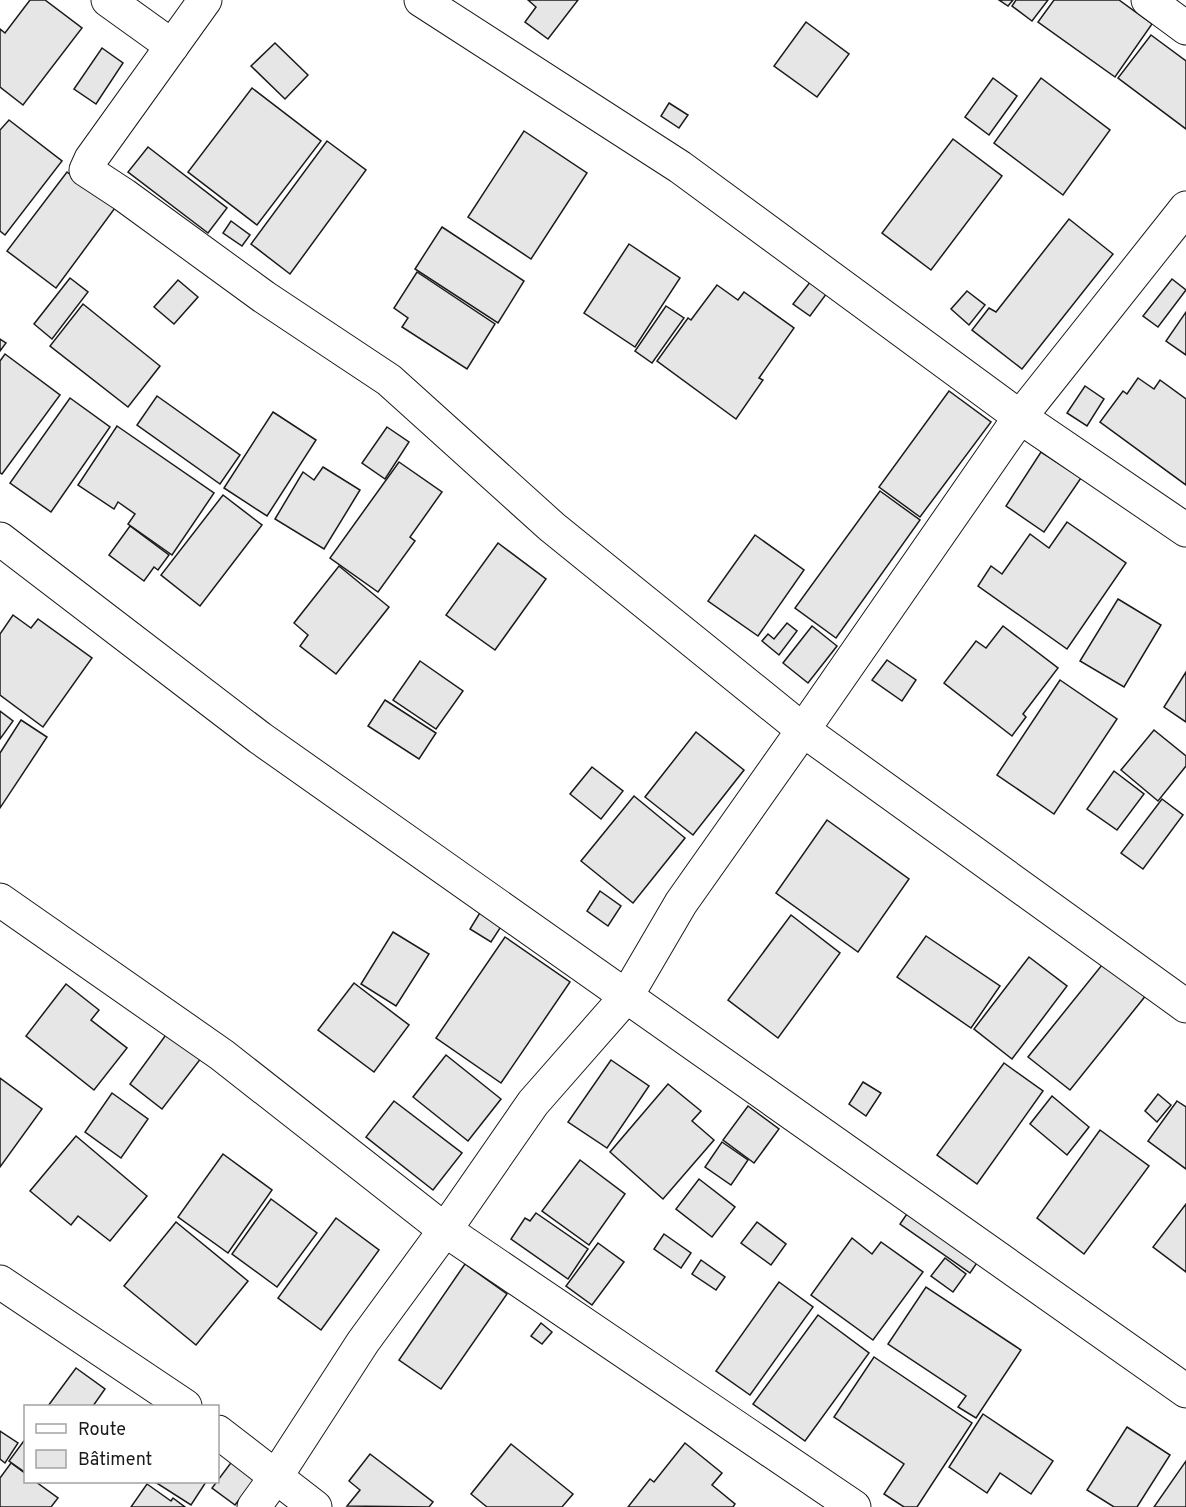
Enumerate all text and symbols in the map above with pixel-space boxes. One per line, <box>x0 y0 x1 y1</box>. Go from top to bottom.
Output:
legend <box>24 1405 219 1483</box>
text: Route <box>78 1419 126 1442</box>
text: Bâtiment <box>78 1449 152 1472</box>

